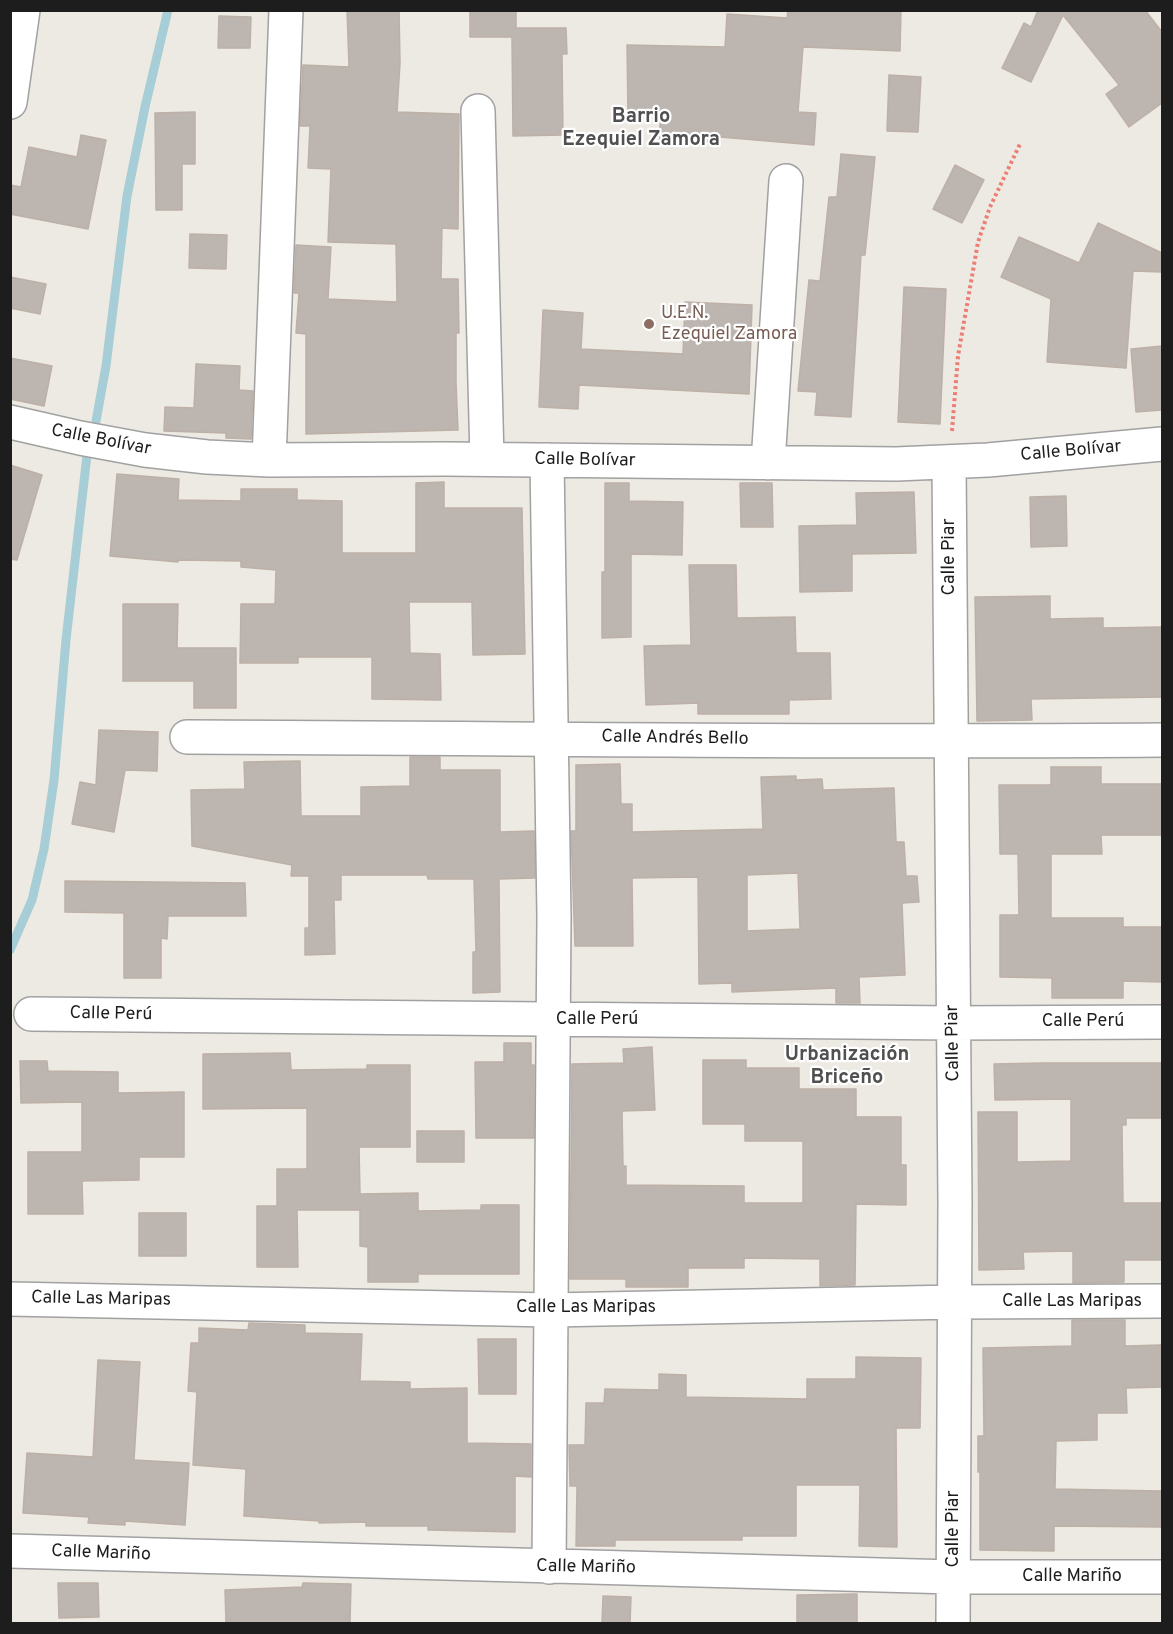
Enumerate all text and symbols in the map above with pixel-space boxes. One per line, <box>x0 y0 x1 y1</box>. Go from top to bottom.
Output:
district label: Barrio Ezequiel Zamora <box>562 106 720 153</box>
place label: U.E.N. Ezequiel Zamora <box>661 303 797 346</box>
marker: U.E.N. Ezequiel Zamora <box>642 317 656 331</box>
street label: Calle Bolívar <box>49 421 153 461</box>
street label: Calle Bolívar <box>1020 437 1122 467</box>
street label: Calle Bolívar <box>534 449 636 473</box>
street label: Calle Piar <box>939 518 961 596</box>
street label: Calle Andrés Bello <box>601 727 749 751</box>
street label: Calle Perú <box>69 1003 153 1027</box>
street label: Calle Piar <box>943 1004 965 1082</box>
street label: Calle Perú <box>556 1009 638 1031</box>
street label: Calle Perú <box>1042 1011 1124 1033</box>
district label: Urbanización Briceño <box>785 1044 909 1091</box>
street label: Calle Las Maripas <box>31 1288 171 1312</box>
street label: Calle Las Maripas <box>1002 1291 1142 1313</box>
street label: Calle Las Maripas <box>516 1297 656 1319</box>
street label: Calle Piar <box>943 1490 965 1568</box>
street label: Calle Mariño <box>51 1541 151 1567</box>
street label: Calle Mariño <box>536 1556 636 1580</box>
street label: Calle Mariño <box>1022 1566 1122 1588</box>

